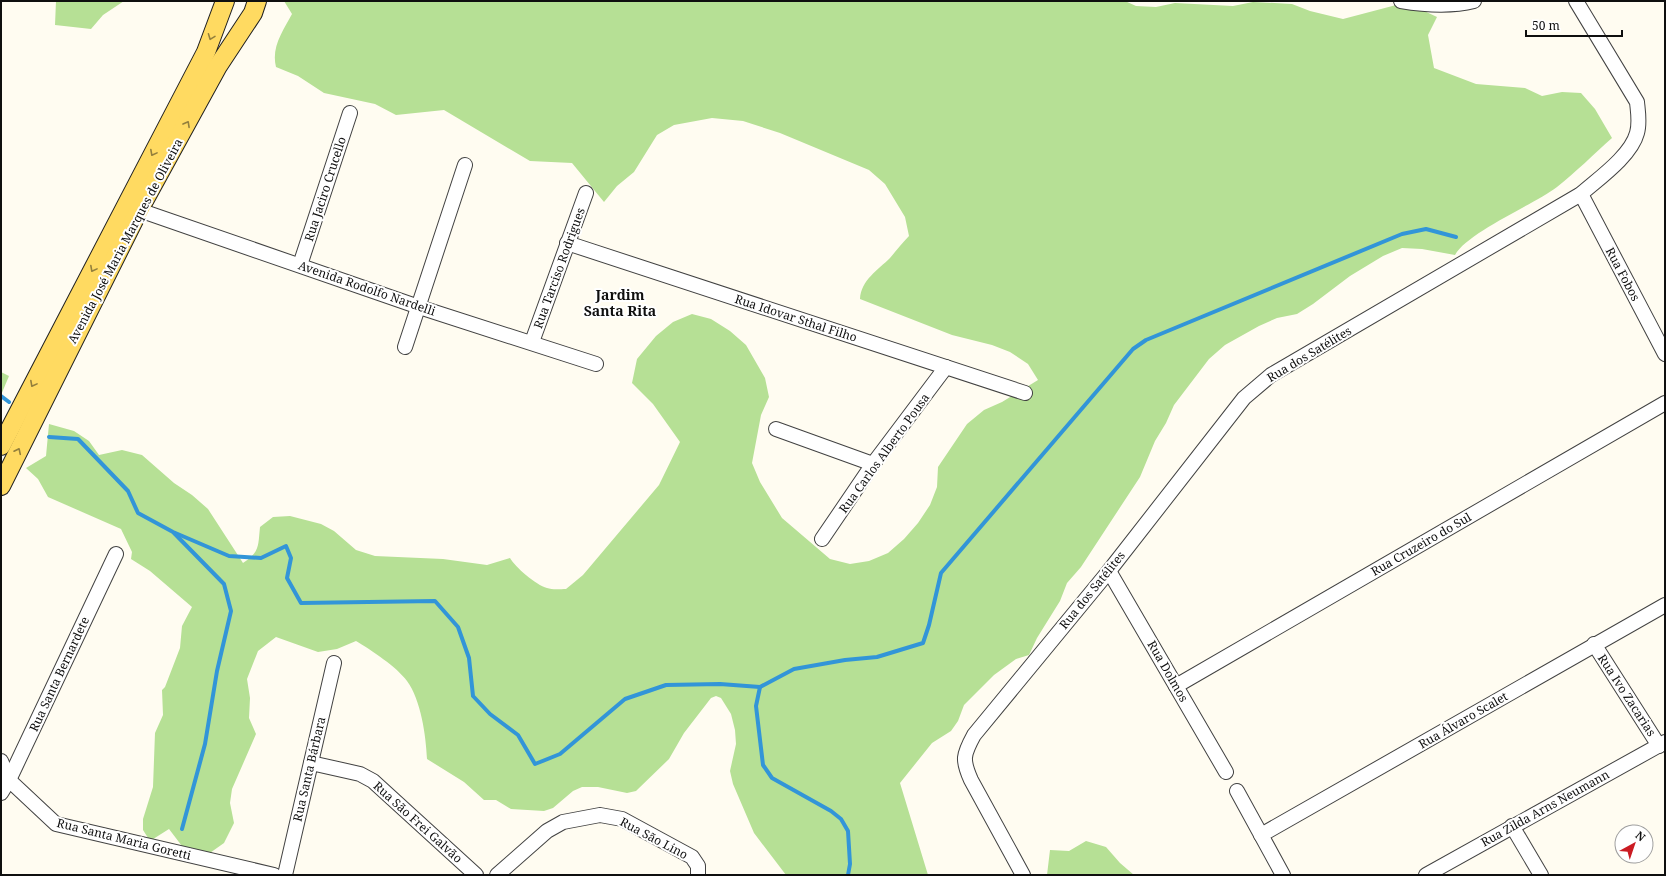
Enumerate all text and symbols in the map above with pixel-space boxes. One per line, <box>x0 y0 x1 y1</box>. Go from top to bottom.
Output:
scale bar <box>1526 12 1622 38</box>
text: 50 m <box>1532 17 1560 34</box>
one-way arrow <box>208 34 216 41</box>
one-way arrow <box>182 121 189 128</box>
street label: Rua Jaciro Crucello <box>300 134 350 244</box>
street label: Avenida José Maria Marques de Oliveira <box>64 135 187 346</box>
one-way arrow <box>150 149 158 157</box>
street label: Rua Tarciso Rodrigues <box>529 205 589 331</box>
street label: Rua Fobos <box>1602 244 1644 304</box>
street label: Avenida Rodolfo Nardelli <box>296 257 438 320</box>
one-way arrow <box>90 264 98 272</box>
district label: Jardim Santa Rita <box>584 285 656 320</box>
street label: Rua Idovar Sthal Filho <box>733 290 859 346</box>
street label: Rua dos Satélites <box>1264 322 1354 386</box>
one-way arrow <box>30 380 38 387</box>
street label: Rua Carlos Alberto Pousa <box>835 389 933 516</box>
one-way arrow <box>13 447 21 455</box>
street label: Rua Cruzeiro do Sul <box>1368 508 1475 580</box>
street label: Rua dos Satélites <box>1055 547 1129 633</box>
street label: Rua Santa Bernardete <box>25 614 93 734</box>
street label: Rua Dolmos <box>1144 637 1192 705</box>
street label: Rua Ivo Zacarias <box>1594 651 1660 739</box>
street label: Rua Álvaro Scalet <box>1415 688 1511 752</box>
street label: Rua Santa Bárbara <box>289 715 329 823</box>
street label: Rua Zilda Arns Neumann <box>1478 765 1613 850</box>
street label: Rua São Frei Galvão <box>370 777 466 867</box>
street label: Rua São Lino <box>617 813 691 863</box>
street label: Rua Santa Maria Goretti <box>55 814 193 864</box>
north arrow <box>1614 824 1654 864</box>
text: N <box>1633 827 1649 845</box>

